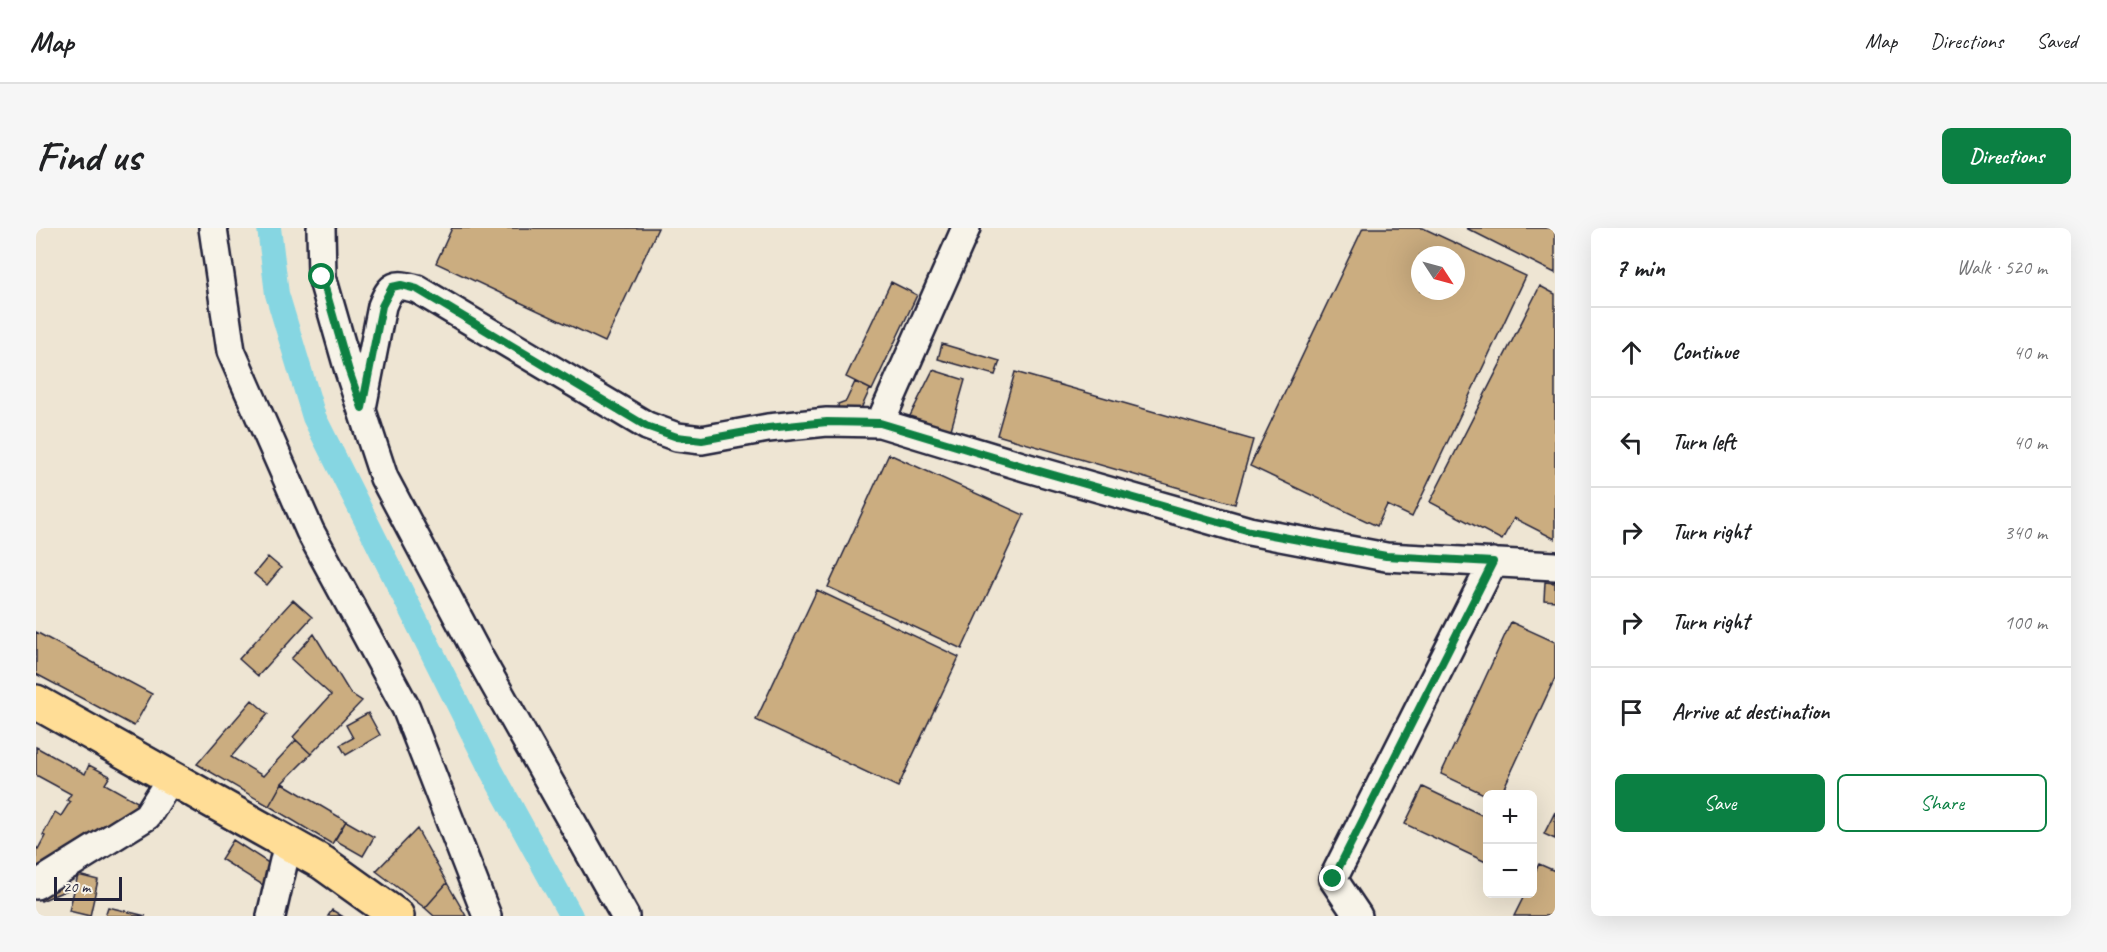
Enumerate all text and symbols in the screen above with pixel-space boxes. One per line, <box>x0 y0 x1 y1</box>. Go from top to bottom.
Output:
text: Map <box>30 24 73 59</box>
text: Map <box>1865 28 1897 54</box>
text: Directions <box>1930 28 2003 54</box>
text: Saved <box>2036 28 2077 54</box>
button: Directions <box>1942 128 2071 184</box>
text: Find us <box>36 130 141 183</box>
north arrow <box>1411 246 1465 300</box>
text: 7 min <box>1615 251 1665 284</box>
text: Walk · 520 m <box>1957 255 2047 280</box>
route start <box>308 263 334 289</box>
icon: ahead <box>1615 336 1648 369</box>
text: Continue <box>1672 338 1738 366</box>
text: 40 m <box>2013 340 2047 365</box>
icon: left <box>1615 426 1648 459</box>
text: Turn left <box>1672 428 1736 456</box>
text: 40 m <box>2013 430 2047 455</box>
icon: right <box>1615 516 1648 549</box>
text: Turn right <box>1672 518 1749 546</box>
text: 340 m <box>2004 520 2047 545</box>
icon: right <box>1615 606 1648 639</box>
text: Turn right <box>1672 608 1749 636</box>
text: 100 m <box>2004 610 2047 635</box>
icon: arrive <box>1615 696 1648 729</box>
text: Arrive at destination <box>1672 698 1829 726</box>
button: Save <box>1615 774 1825 832</box>
button: Share <box>1837 774 2047 832</box>
map controls <box>1483 790 1537 898</box>
button: + <box>1483 790 1537 844</box>
button: − <box>1483 844 1537 898</box>
route end <box>1319 865 1345 891</box>
scale bar <box>54 874 122 902</box>
text: 20 m <box>63 877 90 897</box>

